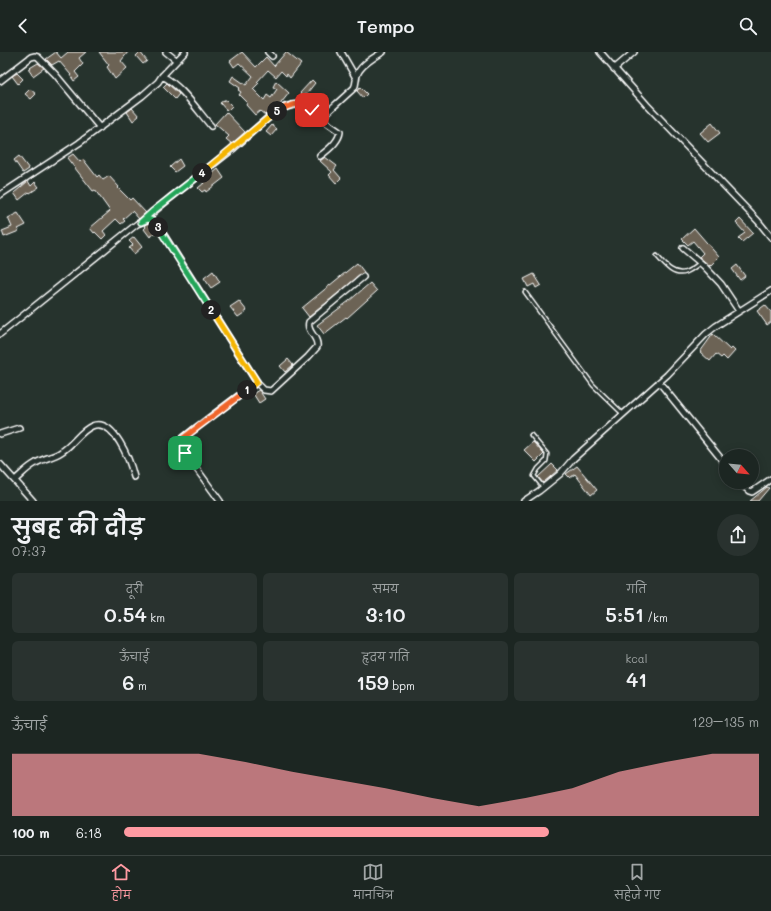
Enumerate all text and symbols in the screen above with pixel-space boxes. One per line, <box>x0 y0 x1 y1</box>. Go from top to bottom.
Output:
text: Tempo <box>357 14 414 38</box>
icon: back <box>12 15 34 37</box>
icon: search <box>737 15 759 37</box>
pin <box>295 93 329 127</box>
icon: check <box>301 99 323 121</box>
pin: 5 <box>267 101 287 121</box>
text: 5 <box>274 103 280 118</box>
pin: 4 <box>192 163 212 183</box>
text: 4 <box>199 165 205 180</box>
pin: 3 <box>148 217 168 237</box>
text: 3 <box>155 219 161 234</box>
pin: 2 <box>201 300 221 320</box>
text: 2 <box>208 302 214 317</box>
pin: 1 <box>237 380 257 400</box>
text: 1 <box>245 382 249 397</box>
pin <box>168 436 202 470</box>
icon: arrive <box>174 442 196 464</box>
north arrow <box>719 449 759 489</box>
map controls <box>719 449 759 489</box>
text: सुबह की दौड़ <box>12 512 144 541</box>
button: share <box>717 514 759 556</box>
text: 07:37 <box>12 542 46 559</box>
text: दूरी <box>126 581 143 596</box>
text: समय <box>372 581 399 596</box>
text: गति <box>626 581 647 596</box>
text: 0.54 <box>104 601 147 627</box>
text: 3:10 <box>366 601 405 627</box>
text: 5:51 <box>605 601 644 627</box>
text: km <box>147 610 165 625</box>
text: /km <box>644 610 668 625</box>
text: ऊँचाई <box>120 649 149 664</box>
text: हृदय गति <box>362 649 409 664</box>
text: kcal <box>626 651 647 666</box>
text: 41 <box>626 666 647 692</box>
text: 6 <box>122 669 134 695</box>
text: 159 <box>356 669 389 695</box>
text: m <box>134 678 147 693</box>
text: bpm <box>389 678 415 693</box>
text: 129–135 m <box>692 713 759 730</box>
text: ऊँचाई <box>12 716 47 733</box>
text: 100 m <box>12 824 49 841</box>
text: 6:18 <box>76 824 102 841</box>
tab: होम <box>110 861 132 907</box>
tab: मानचित्र <box>353 861 393 907</box>
tab: सहेजे गए <box>614 861 661 907</box>

